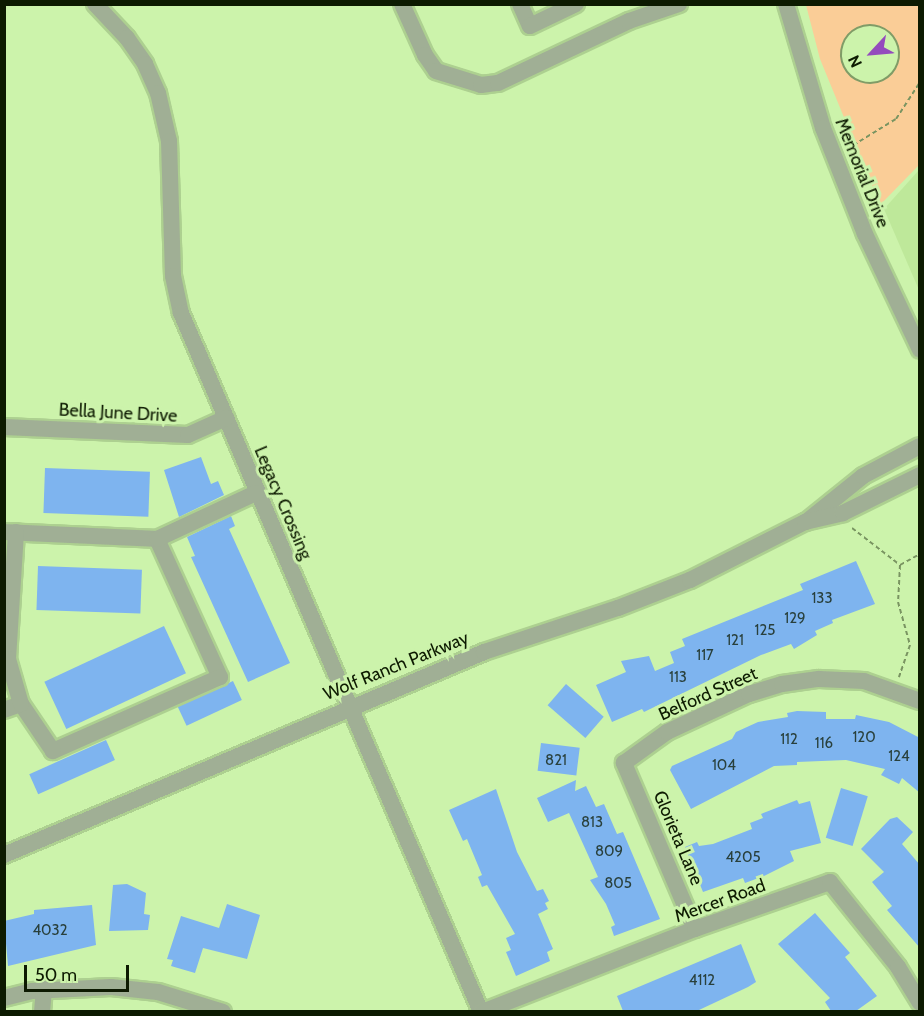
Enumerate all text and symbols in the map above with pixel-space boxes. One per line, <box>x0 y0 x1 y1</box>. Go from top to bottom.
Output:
north arrow <box>840 24 900 84</box>
text: N <box>844 52 866 70</box>
street label: Memorial Drive <box>830 115 894 231</box>
street label: Bella June Drive <box>58 399 178 427</box>
street label: Legacy Crossing <box>249 443 317 563</box>
house number: 133 <box>811 590 833 608</box>
house number: 129 <box>784 610 806 628</box>
house number: 125 <box>755 622 775 640</box>
street label: Wolf Ranch Parkway <box>320 627 472 705</box>
house number: 121 <box>726 632 744 650</box>
house number: 117 <box>696 647 714 665</box>
street label: Belford Street <box>655 663 761 725</box>
house number: 113 <box>669 669 687 687</box>
house number: 120 <box>852 729 876 747</box>
house number: 112 <box>780 731 798 749</box>
house number: 116 <box>815 735 833 753</box>
house number: 124 <box>888 748 910 766</box>
house number: 821 <box>545 752 567 770</box>
house number: 104 <box>712 757 736 775</box>
street label: Glorieta Lane <box>648 788 708 888</box>
house number: 813 <box>581 814 603 832</box>
house number: 809 <box>595 843 623 861</box>
house number: 4205 <box>725 849 761 867</box>
house number: 805 <box>604 875 632 893</box>
street label: Mercer Road <box>672 875 768 927</box>
house number: 4032 <box>32 922 68 940</box>
scale bar <box>27 953 132 991</box>
text: 50 m <box>35 964 77 986</box>
house number: 4112 <box>689 972 715 990</box>

